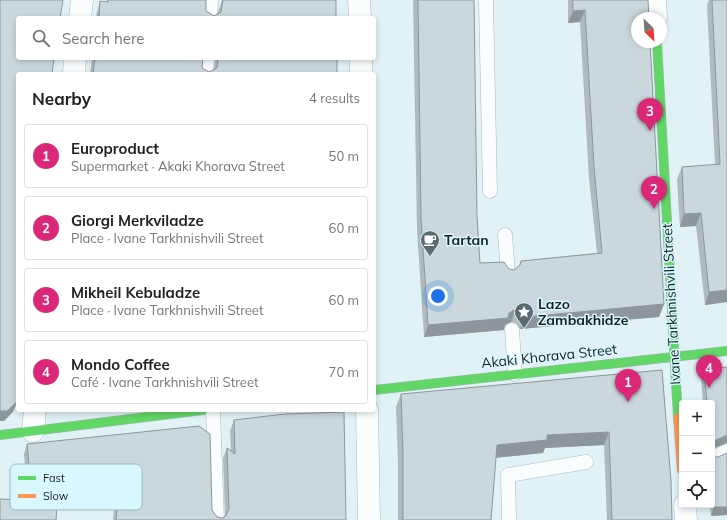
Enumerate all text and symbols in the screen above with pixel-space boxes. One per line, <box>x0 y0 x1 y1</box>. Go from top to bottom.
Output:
north arrow <box>631 12 667 48</box>
search box <box>16 16 376 60</box>
icon: search <box>30 27 52 49</box>
text: Search here <box>62 29 144 48</box>
text: Nearby <box>32 88 91 109</box>
text: 4 results <box>309 90 360 106</box>
pin: 3 <box>637 98 663 131</box>
text: Europroduct <box>71 139 159 158</box>
text: 1 <box>42 148 50 164</box>
text: 50 m <box>329 148 359 164</box>
text: Supermarket · Akaki Khorava Street <box>71 158 285 174</box>
pin: 2 <box>641 176 667 209</box>
text: Giorgi Merkviladze <box>71 211 204 230</box>
text: 2 <box>42 220 50 236</box>
text: 60 m <box>329 220 359 236</box>
street label: Ivane Tarkhnishvili Street <box>658 223 684 385</box>
cafe icon: Tartan <box>419 229 441 257</box>
text: Place · Ivane Tarkhnishvili Street <box>71 230 263 246</box>
place label: Tartan <box>444 231 489 249</box>
text: Mikheil Kebuladze <box>71 283 200 302</box>
your location <box>428 286 448 306</box>
text: 3 <box>42 292 50 308</box>
text: 60 m <box>329 292 359 308</box>
place label: Lazo Zambakhidze <box>538 295 629 329</box>
place icon: Lazo Zambakhidze <box>513 301 535 329</box>
text: Place · Ivane Tarkhnishvili Street <box>71 302 263 318</box>
street label: Akaki Khorava Street <box>480 340 618 372</box>
text: Mondo Coffee <box>71 355 170 374</box>
pin: 4 <box>696 355 722 388</box>
text: 4 <box>42 364 50 380</box>
text: 70 m <box>329 364 359 380</box>
pin: 1 <box>615 369 641 402</box>
text: Café · Ivane Tarkhnishvili Street <box>71 374 259 390</box>
map controls <box>679 400 715 508</box>
button: + <box>679 400 715 436</box>
button: − <box>679 436 715 472</box>
legend <box>10 464 142 510</box>
text: Fast <box>43 471 65 485</box>
button: locate <box>679 472 715 508</box>
text: Slow <box>43 489 69 503</box>

